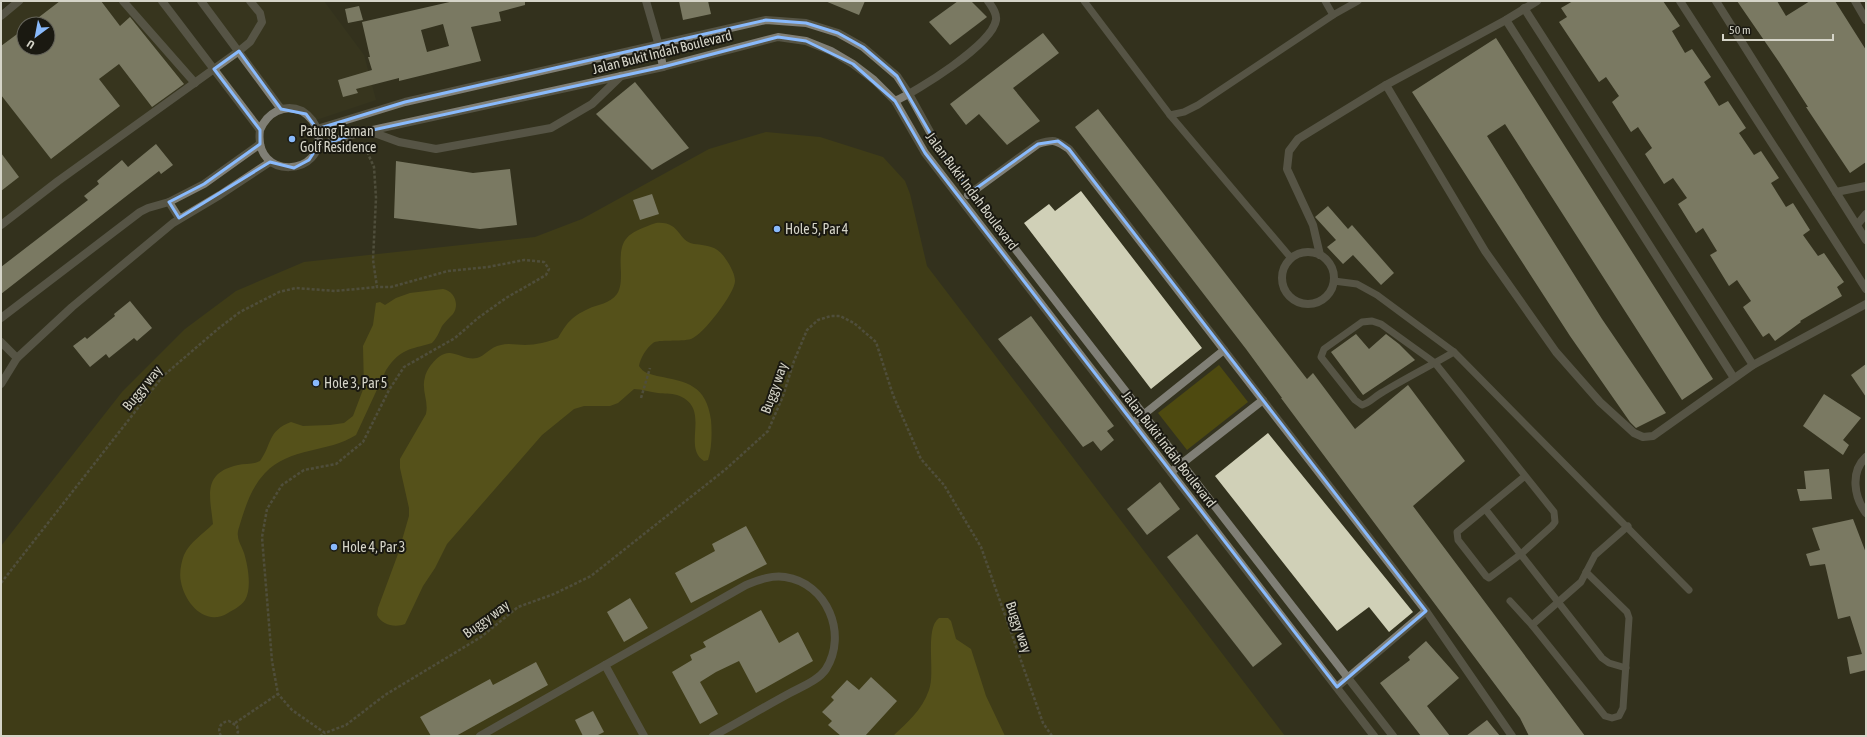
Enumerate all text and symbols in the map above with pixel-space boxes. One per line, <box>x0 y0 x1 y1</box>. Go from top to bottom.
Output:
north arrow <box>16 16 56 56</box>
scale bar <box>1723 16 1833 42</box>
text: 50 m <box>1729 23 1751 37</box>
street label: Jalan Bukit Indah Boulevard <box>591 27 733 77</box>
text: U <box>25 38 37 51</box>
place label: Patung Taman Golf Residence <box>300 123 376 155</box>
street label: Jalan Bukit Indah Boulevard <box>923 129 1021 253</box>
marker: Patung Taman Golf Residence <box>287 134 297 144</box>
place label: Hole 5, Par 4 <box>785 221 849 237</box>
marker: Hole 5, Par 4 <box>772 224 782 234</box>
street label: Buggy way <box>757 360 791 416</box>
street label: Buggy way <box>119 362 165 414</box>
place label: Hole 3, Par 5 <box>324 375 387 391</box>
marker: Hole 3, Par 5 <box>311 378 321 388</box>
street label: Jalan Bukit Indah Boulevard <box>1119 388 1219 510</box>
place label: Hole 4, Par 3 <box>342 539 405 555</box>
marker: Hole 4, Par 3 <box>329 542 339 552</box>
street label: Buggy way <box>460 597 512 641</box>
street label: Buggy way <box>1003 599 1035 655</box>

